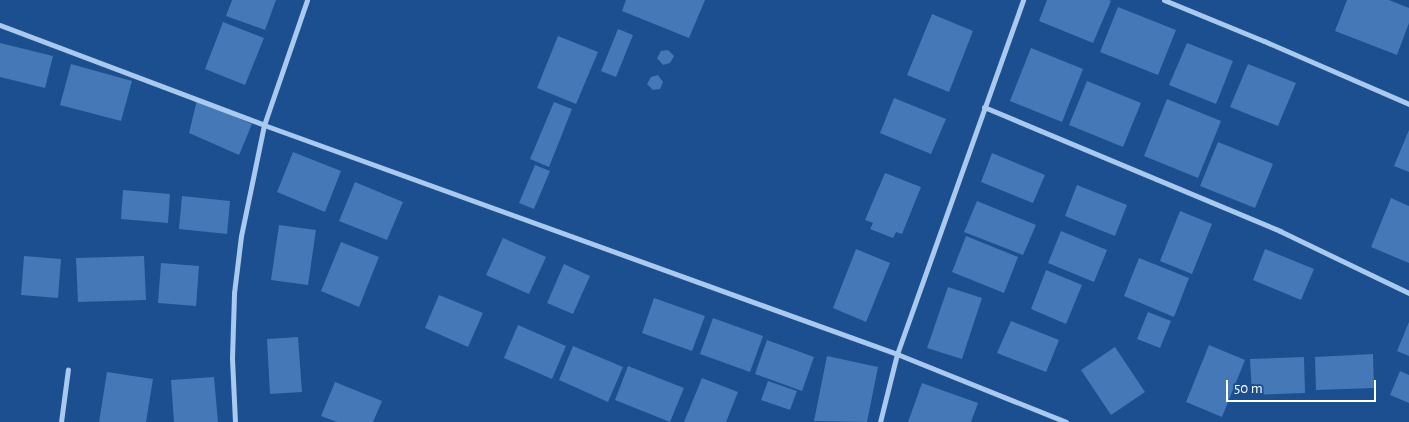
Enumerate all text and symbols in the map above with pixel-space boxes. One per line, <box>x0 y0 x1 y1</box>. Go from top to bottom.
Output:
scale bar <box>1229 370 1379 402</box>
text: 50 m <box>1234 381 1263 396</box>

